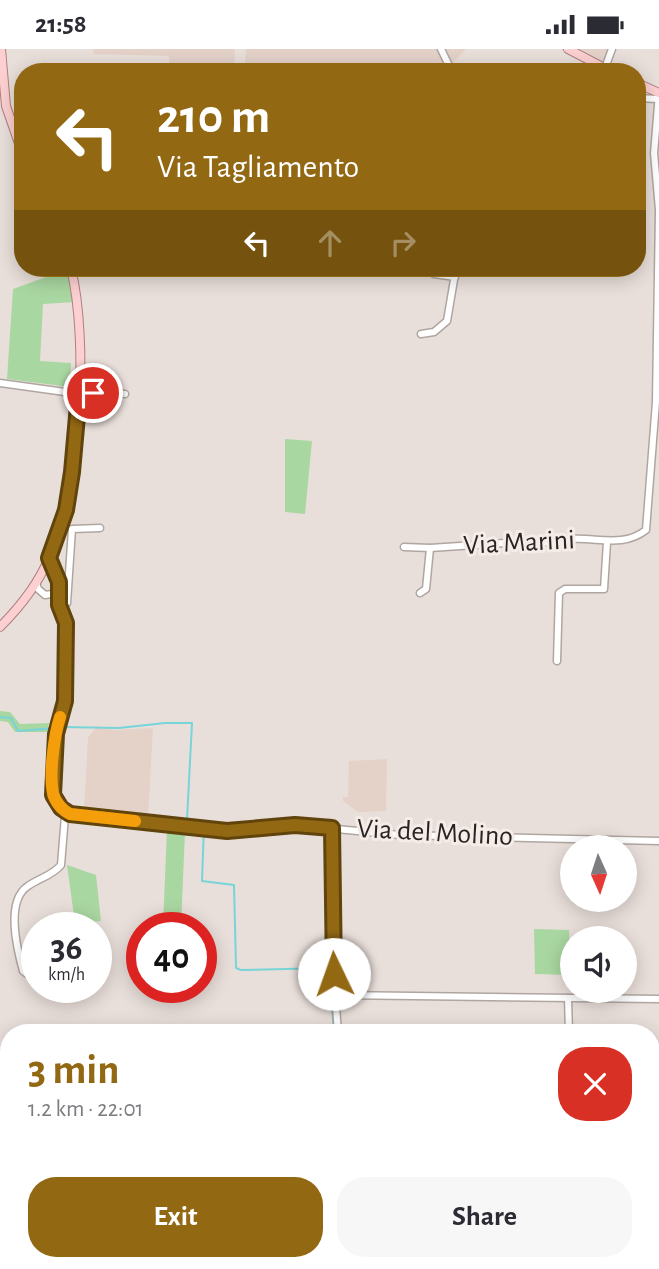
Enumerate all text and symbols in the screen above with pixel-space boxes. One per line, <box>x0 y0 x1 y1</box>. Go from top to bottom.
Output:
text: 21:58 <box>35 11 87 37</box>
icon: left <box>42 91 133 182</box>
text: 210 m <box>157 93 270 142</box>
text: Via Tagliamento <box>157 151 359 183</box>
icon: left <box>238 224 276 262</box>
icon: ahead <box>311 224 349 262</box>
icon: right <box>384 224 422 262</box>
pin <box>63 363 123 423</box>
icon: arrive <box>74 374 112 412</box>
street label: Via Marini <box>463 526 575 560</box>
street label: Via del Molino <box>356 815 514 851</box>
north arrow <box>560 835 637 912</box>
map controls <box>560 835 637 1003</box>
speed limit sign: 40 <box>126 912 217 1003</box>
button: sound <box>560 926 637 1003</box>
text: 36 <box>50 931 82 966</box>
position arrow <box>297 937 371 1011</box>
text: km/h <box>48 966 85 984</box>
button: close <box>558 1047 632 1121</box>
text: 3 min <box>28 1049 120 1091</box>
text: 1.2 km · 22:01 <box>28 1098 143 1121</box>
button: Exit <box>28 1177 323 1257</box>
button: Share <box>337 1177 632 1257</box>

